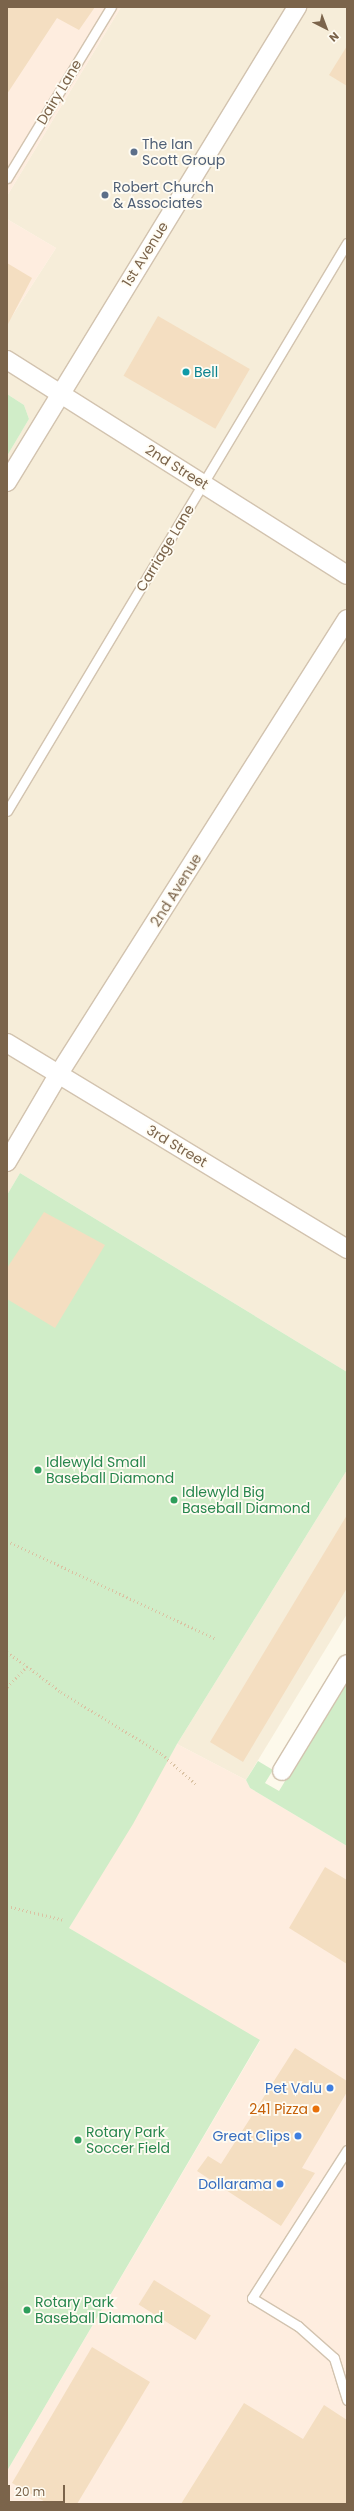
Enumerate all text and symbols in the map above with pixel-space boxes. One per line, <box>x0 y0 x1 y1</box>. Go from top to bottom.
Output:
north arrow <box>306 8 346 48</box>
text: N <box>326 28 342 46</box>
street label: Dairy Lane <box>33 56 85 128</box>
place label: The Ian Scott Group <box>142 136 225 168</box>
marker: The Ian Scott Group <box>129 147 139 157</box>
place label: Robert Church & Associates <box>113 179 214 212</box>
marker: Robert Church & Associates <box>100 190 110 200</box>
street label: 1st Avenue <box>118 219 172 289</box>
place label: Bell <box>194 364 218 380</box>
marker: Bell <box>181 367 191 377</box>
street label: 2nd Street <box>142 441 212 493</box>
street label: Carriage Lane <box>132 501 198 595</box>
street label: 2nd Avenue <box>147 850 205 930</box>
street label: 3rd Street <box>144 1121 210 1171</box>
place label: Idlewyld Small Baseball Diamond <box>46 1454 174 1486</box>
marker: Idlewyld Small Baseball Diamond <box>33 1465 43 1475</box>
place label: Idlewyld Big Baseball Diamond <box>182 1484 310 1516</box>
marker: Idlewyld Big Baseball Diamond <box>169 1495 179 1505</box>
place label: Pet Valu <box>265 2080 322 2096</box>
marker: Pet Valu <box>325 2083 335 2093</box>
place label: 241 Pizza <box>249 2101 308 2117</box>
marker: 241 Pizza <box>311 2104 321 2114</box>
place label: Rotary Park Soccer Field <box>86 2124 170 2156</box>
place label: Great Clips <box>212 2128 290 2144</box>
marker: Great Clips <box>293 2131 303 2141</box>
marker: Rotary Park Soccer Field <box>73 2135 83 2145</box>
place label: Dollarama <box>198 2176 272 2192</box>
marker: Dollarama <box>275 2179 285 2189</box>
place label: Rotary Park Baseball Diamond <box>35 2294 163 2326</box>
marker: Rotary Park Baseball Diamond <box>22 2305 32 2315</box>
scale bar <box>10 2477 67 2503</box>
text: 20 m <box>15 2483 45 2500</box>

